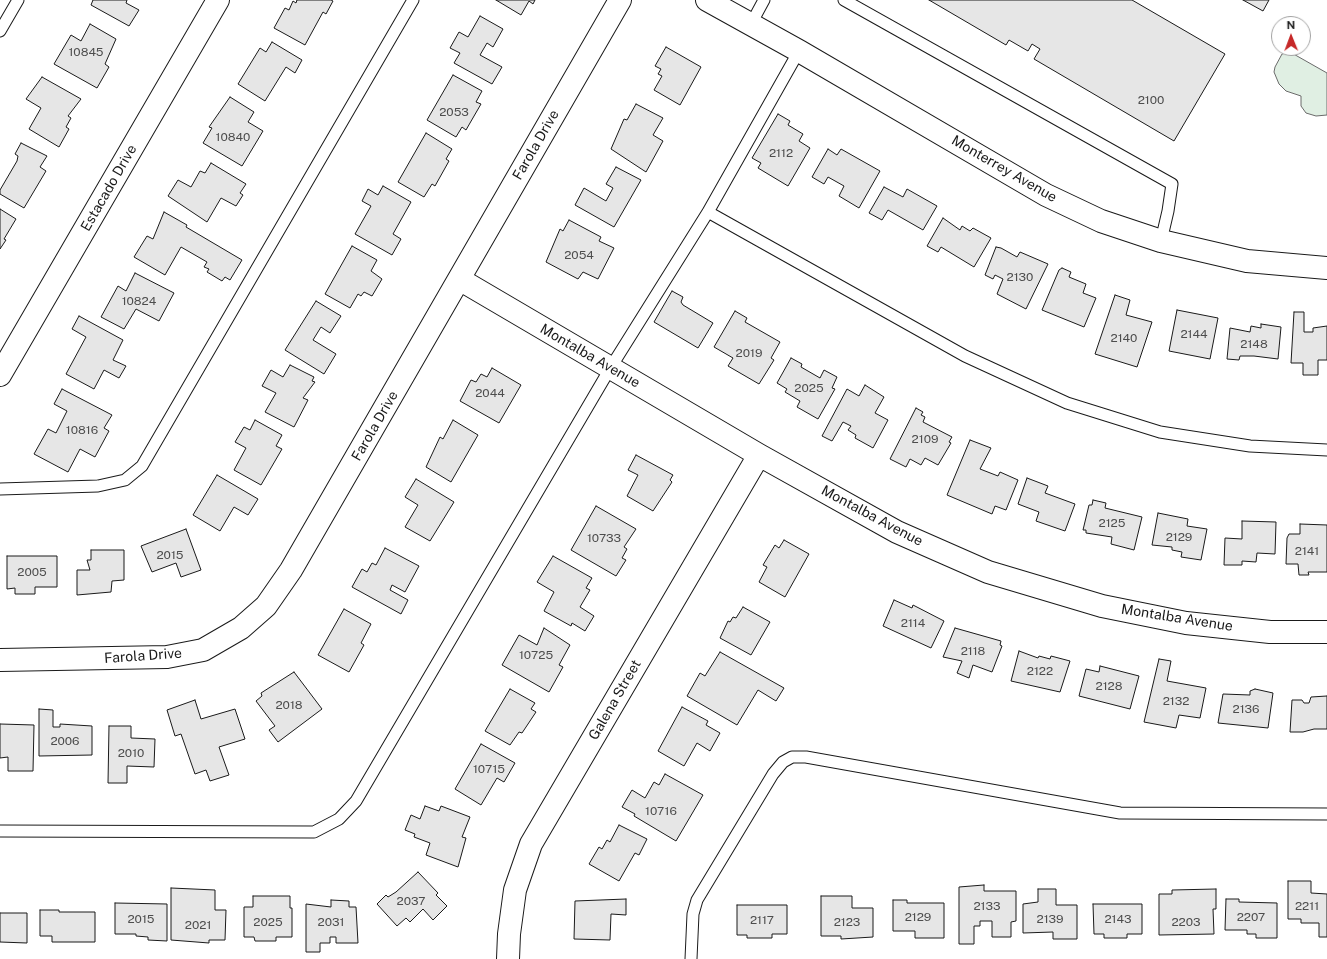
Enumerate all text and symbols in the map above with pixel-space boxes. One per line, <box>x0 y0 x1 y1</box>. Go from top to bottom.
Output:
north arrow <box>1271 16 1311 56</box>
text: N <box>1286 19 1295 31</box>
house number: 10845 <box>68 45 104 59</box>
house number: 2100 <box>1138 93 1164 107</box>
house number: 2053 <box>439 105 469 119</box>
street label: Farola Drive <box>509 107 563 183</box>
house number: 10840 <box>216 130 250 144</box>
street label: Monterrey Avenue <box>948 132 1060 206</box>
street label: Estacado Drive <box>77 142 141 234</box>
house number: 2112 <box>769 146 793 160</box>
house number: 2054 <box>564 248 594 262</box>
house number: 2130 <box>1007 270 1033 284</box>
house number: 10824 <box>122 294 156 308</box>
street label: Montalba Avenue <box>537 321 643 391</box>
house number: 2144 <box>1180 327 1208 341</box>
house number: 2140 <box>1111 331 1137 345</box>
house number: 2148 <box>1240 337 1268 351</box>
house number: 2019 <box>736 346 762 360</box>
house number: 2025 <box>794 381 824 395</box>
house number: 2044 <box>475 386 505 400</box>
street label: Farola Drive <box>348 388 402 464</box>
house number: 10816 <box>66 423 98 437</box>
house number: 2109 <box>912 432 938 446</box>
street label: Montalba Avenue <box>818 482 926 550</box>
house number: 2125 <box>1099 516 1125 530</box>
house number: 2129 <box>1166 530 1192 544</box>
house number: 10733 <box>587 531 621 545</box>
house number: 2141 <box>1295 544 1319 558</box>
house number: 2015 <box>156 548 184 562</box>
house number: 2005 <box>17 565 47 579</box>
street label: Montalba Avenue <box>1120 601 1234 635</box>
house number: 2114 <box>901 616 925 630</box>
house number: 2118 <box>961 644 985 658</box>
street label: Farola Drive <box>104 645 182 667</box>
house number: 10725 <box>519 648 553 662</box>
street label: Galena Street <box>585 657 645 743</box>
house number: 2122 <box>1027 664 1053 678</box>
house number: 2128 <box>1096 679 1122 693</box>
house number: 2132 <box>1163 694 1189 708</box>
house number: 2018 <box>275 698 303 712</box>
house number: 2136 <box>1233 702 1259 716</box>
house number: 2006 <box>50 734 80 748</box>
house number: 2010 <box>118 746 144 760</box>
house number: 10715 <box>473 762 505 776</box>
house number: 10716 <box>645 804 677 818</box>
house number: 2037 <box>397 894 425 908</box>
house number: 2133 <box>973 899 1001 913</box>
house number: 2211 <box>1295 899 1319 913</box>
house number: 2129 <box>905 910 931 924</box>
house number: 2207 <box>1237 910 1265 924</box>
house number: 2015 <box>127 912 155 926</box>
house number: 2139 <box>1036 912 1064 926</box>
house number: 2143 <box>1104 912 1132 926</box>
house number: 2117 <box>750 913 774 927</box>
house number: 2025 <box>253 915 283 929</box>
house number: 2031 <box>318 915 344 929</box>
house number: 2123 <box>834 915 860 929</box>
house number: 2203 <box>1171 915 1201 929</box>
house number: 2021 <box>185 918 211 932</box>

